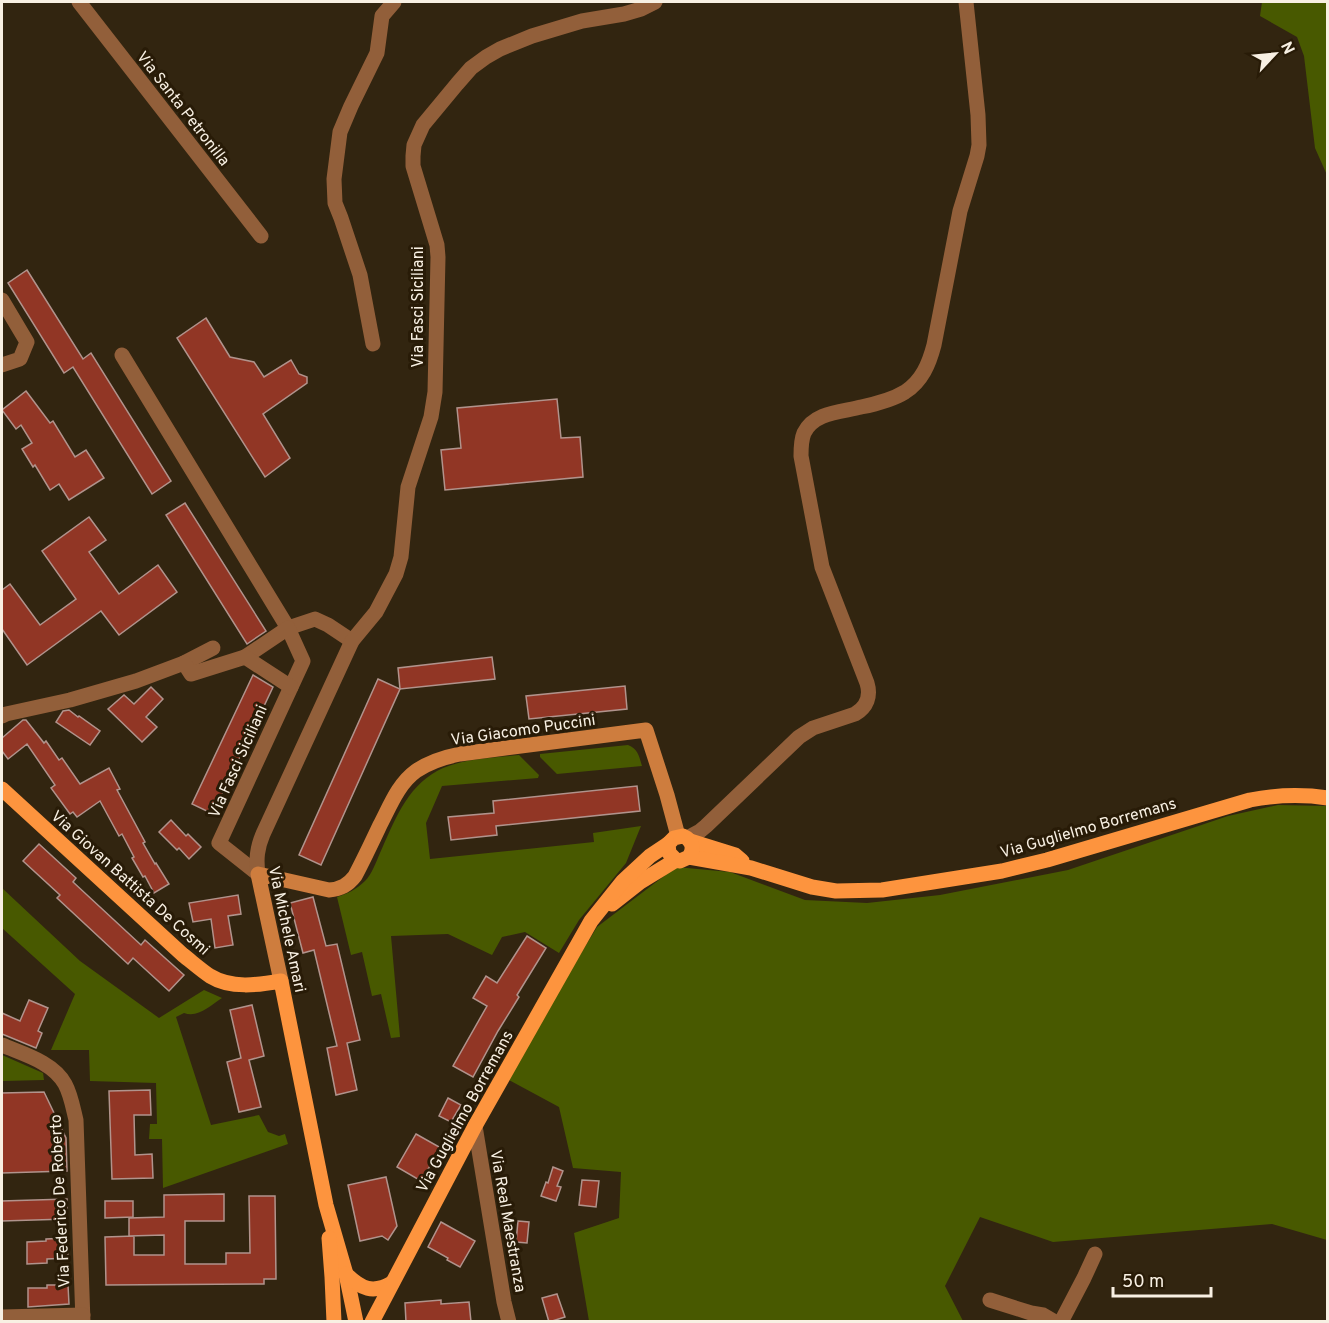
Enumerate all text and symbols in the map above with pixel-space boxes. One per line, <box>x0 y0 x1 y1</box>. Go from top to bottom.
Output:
north arrow <box>1245 24 1305 84</box>
text: N <box>1275 39 1298 58</box>
street label: Via Santa Petronilla <box>131 48 233 171</box>
street label: Via Fasci Siciliani <box>409 246 429 368</box>
street label: Via Fasci Siciliani <box>205 702 273 821</box>
street label: Via Giacomo Puccini <box>450 711 597 751</box>
street label: Via Guglielmo Borremans <box>998 794 1179 864</box>
street label: Via Giovan Battista De Cosmi <box>46 807 213 960</box>
street label: Via Michele Amari <box>263 864 309 994</box>
street label: Via Guglielmo Borremans <box>413 1027 519 1196</box>
street label: Via Federico De Roberto <box>46 1114 76 1288</box>
street label: Via Real Maestranza <box>485 1149 529 1294</box>
scale bar <box>1113 1260 1210 1298</box>
text: 50 m <box>1122 1271 1164 1294</box>

